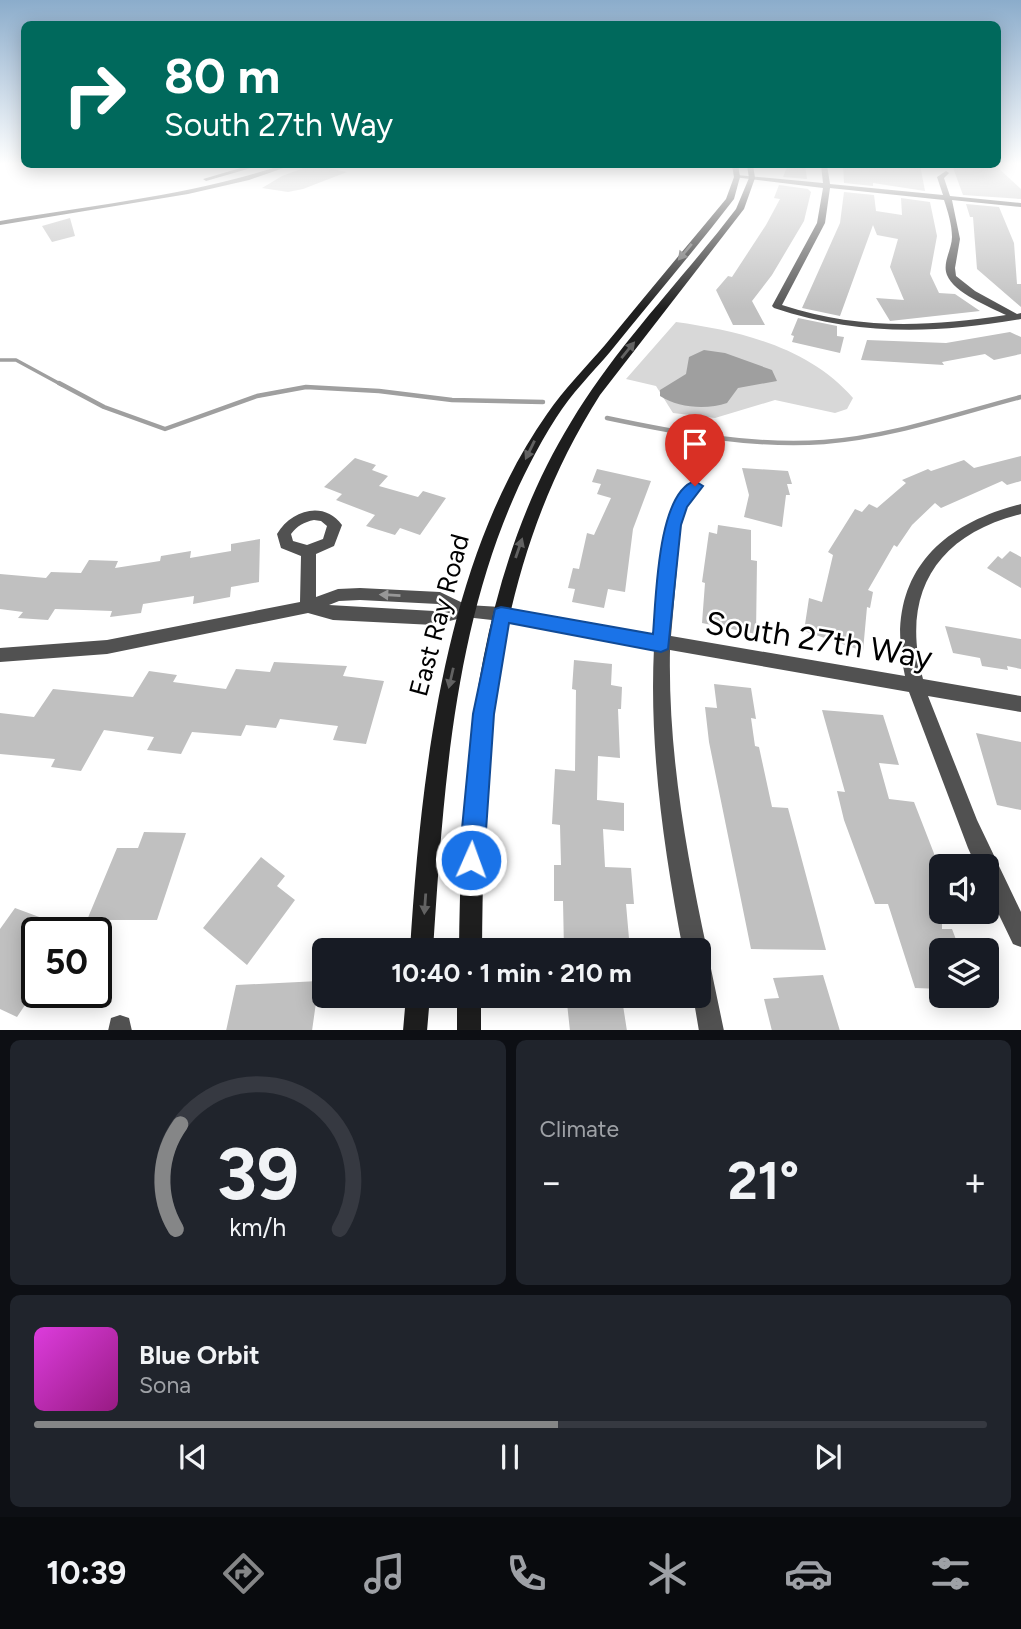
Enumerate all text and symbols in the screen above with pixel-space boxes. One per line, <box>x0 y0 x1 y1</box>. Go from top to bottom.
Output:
text: 80 m <box>164 46 280 105</box>
icon: right <box>49 49 140 140</box>
text: South 27th Way <box>164 106 393 144</box>
one-way arrow <box>678 244 693 261</box>
one-way arrow <box>621 342 636 360</box>
pin <box>665 414 725 486</box>
icon: arrive <box>676 425 714 463</box>
one-way arrow <box>525 440 536 460</box>
street label: East Ray Road <box>402 531 476 699</box>
one-way arrow <box>515 538 525 559</box>
one-way arrow <box>379 590 401 601</box>
street label: South 27th Way <box>703 603 935 677</box>
one-way arrow <box>445 667 456 689</box>
position arrow <box>434 823 508 897</box>
map controls <box>929 854 999 1008</box>
button: sound <box>929 854 999 924</box>
one-way arrow <box>419 893 430 915</box>
speed limit sign: 50 <box>21 917 112 1008</box>
button: layers <box>929 938 999 1008</box>
text: 10:40 · 1 min · 210 m <box>391 957 632 989</box>
text: Climate <box>540 1115 619 1143</box>
text: 39 <box>216 1130 299 1217</box>
text: 21° <box>727 1150 799 1212</box>
text: − <box>540 1159 563 1205</box>
text: + <box>963 1159 987 1205</box>
text: km/h <box>229 1211 286 1241</box>
text: Blue Orbit <box>139 1339 260 1371</box>
text: Sona <box>139 1371 191 1399</box>
icon: previous <box>174 1438 212 1476</box>
icon: pause <box>491 1438 529 1476</box>
icon: next <box>809 1438 847 1476</box>
icon: directions <box>219 1549 268 1598</box>
icon: music <box>360 1549 409 1598</box>
icon: phone <box>502 1549 551 1598</box>
icon: climate <box>643 1549 692 1598</box>
icon: car <box>784 1549 833 1598</box>
icon: filters <box>926 1549 975 1598</box>
text: 10:39 <box>46 1554 126 1592</box>

